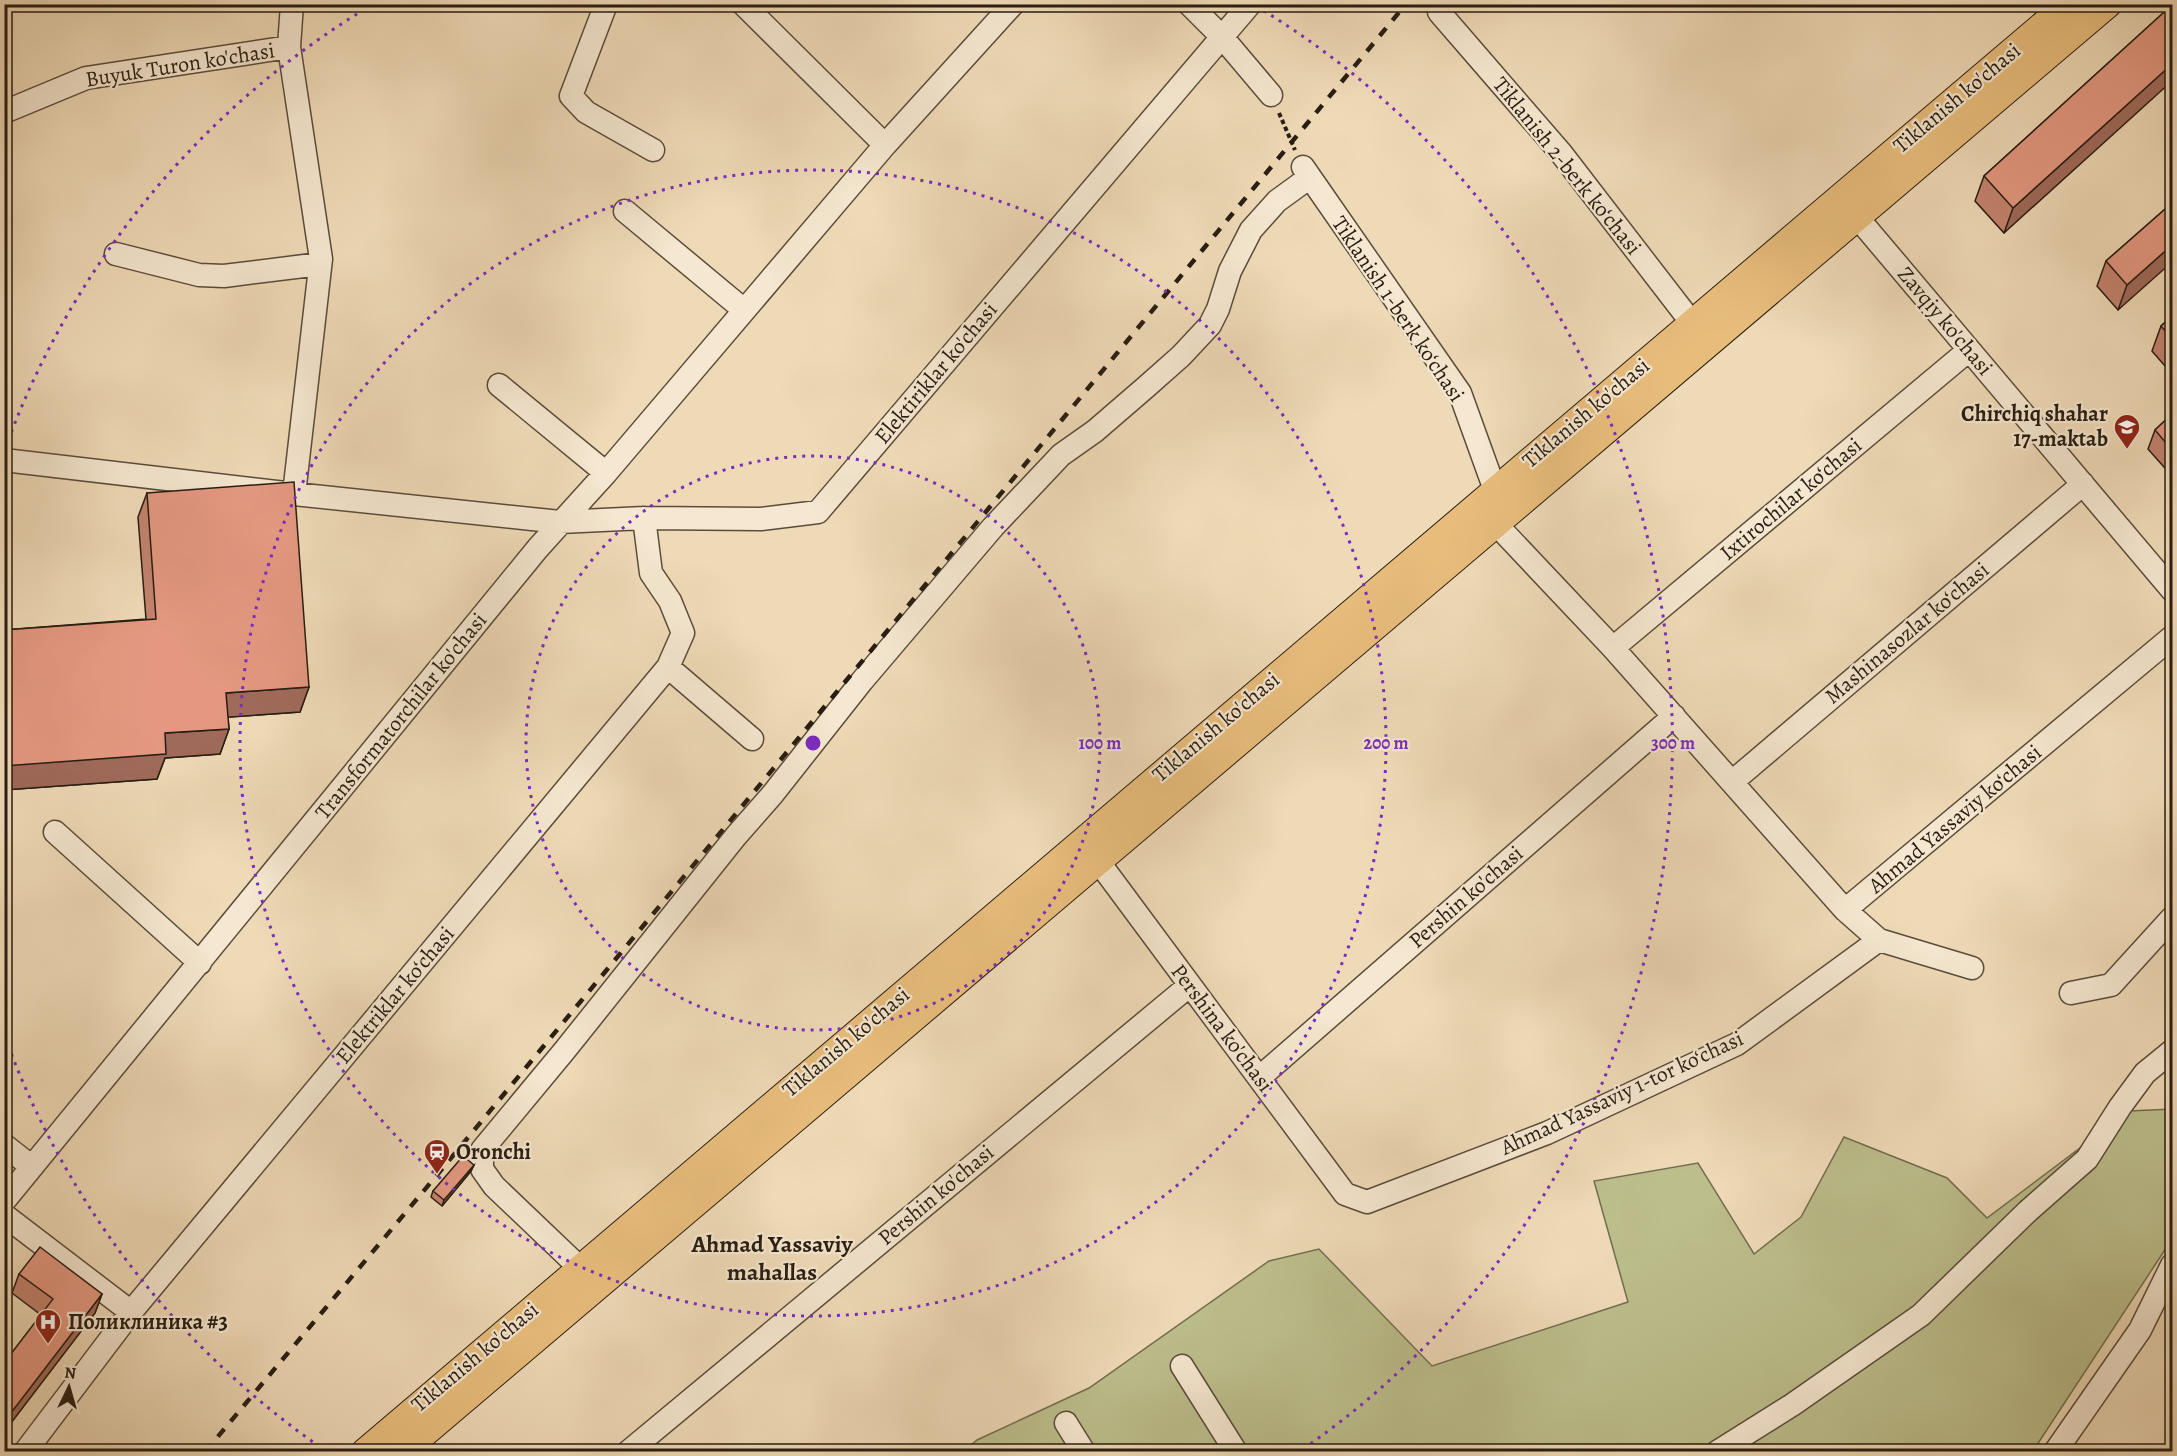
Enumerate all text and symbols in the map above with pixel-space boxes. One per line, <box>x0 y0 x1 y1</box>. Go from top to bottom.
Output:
street label: Buyuk Turon ko'chasi <box>83 35 277 95</box>
street label: Tiklanish ko'chasi <box>1887 36 2027 160</box>
street label: Tiklanish 2-berk ko‘chasi <box>1486 71 1648 261</box>
street label: Tiklanish 1-berk ko‘chasi <box>1325 210 1471 408</box>
street label: Zavqiy ko'chasi <box>1890 260 2000 382</box>
street label: Elektiriklar ko'chasi <box>868 296 1004 450</box>
street label: Tiklanish ko'chasi <box>1516 351 1656 475</box>
place label: Chirchiq shahar 17-maktab <box>1961 399 2108 454</box>
school or university icon: Chirchiq shahar 17-maktab <box>2112 412 2142 450</box>
street label: Ixtirochilar ko‘chasi <box>1714 431 1868 567</box>
street label: Mashinasozlar ko‘chasi <box>1818 555 1996 711</box>
street label: Transformatorchilar ko'chasi <box>308 606 494 826</box>
street label: Tiklanish ko'chasi <box>1146 665 1286 789</box>
text: 100 m <box>1079 731 1121 755</box>
text: 200 m <box>1363 731 1409 755</box>
text: 300 m <box>1651 731 1695 755</box>
centre of rings <box>803 733 823 753</box>
street label: Ahmad Yassaviy ko‘chasi <box>1861 738 2048 901</box>
street label: Pershin ko'chasi <box>1402 839 1530 955</box>
street label: Elektriklar ko‘chasi <box>329 920 461 1070</box>
street label: Pershina ko'chasi <box>1164 958 1280 1098</box>
street label: Tiklanish ko'chasi <box>776 980 916 1104</box>
street label: Ahmad Yassaviy 1-tor ko‘chasi <box>1495 1023 1748 1163</box>
station icon: Oronchi <box>422 1137 452 1175</box>
place label: Oronchi <box>456 1137 531 1167</box>
street label: Pershin ko'chasi <box>872 1138 1000 1252</box>
district label: Ahmad Yassaviy mahallas <box>690 1228 853 1288</box>
street label: Tiklanish ko'chasi <box>405 1295 545 1419</box>
hospital icon: Поликлиника #3 <box>33 1307 63 1345</box>
place label: Поликлиника #3 <box>68 1307 228 1337</box>
north arrow <box>39 1357 99 1417</box>
text: N <box>63 1362 77 1385</box>

